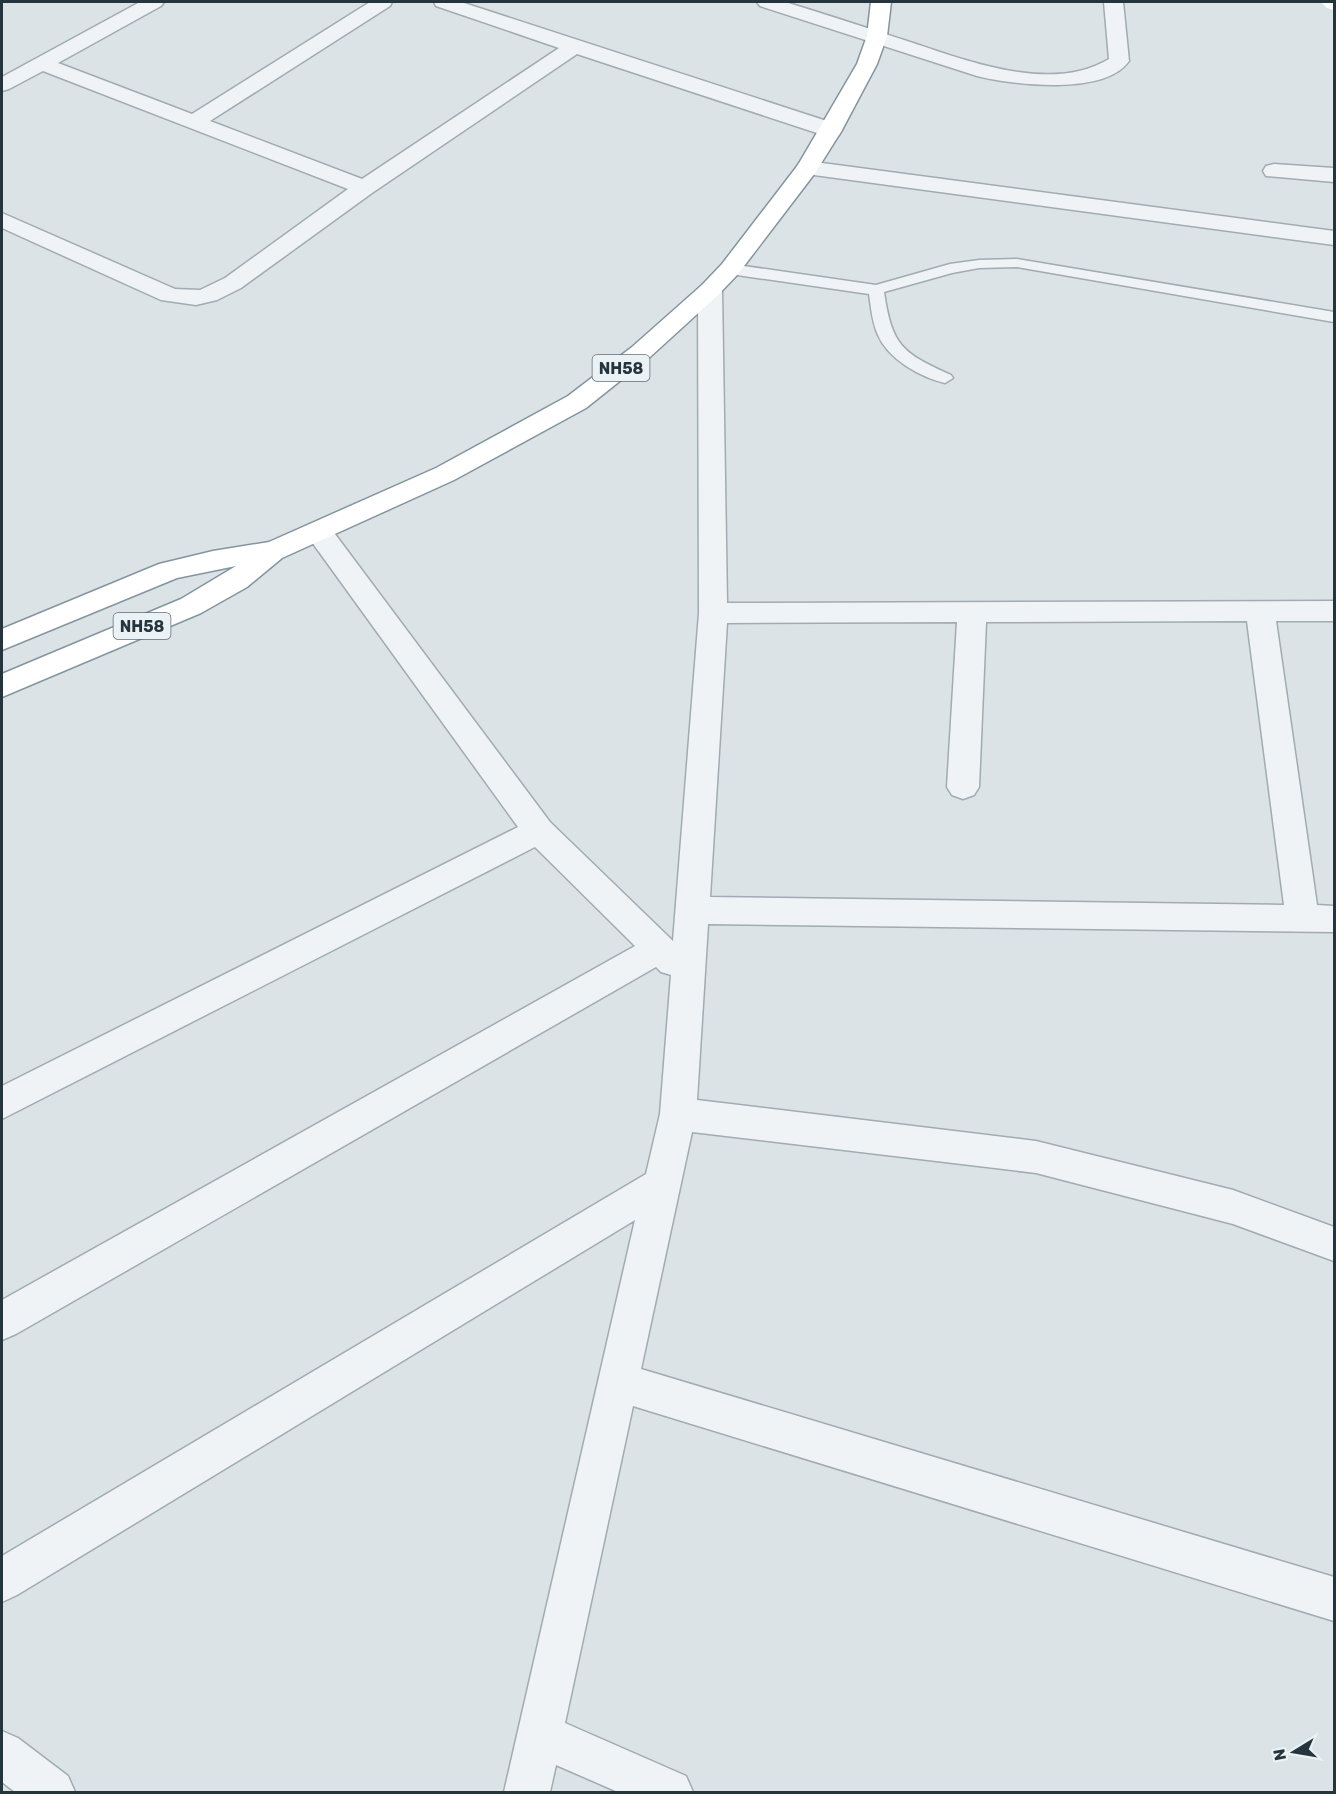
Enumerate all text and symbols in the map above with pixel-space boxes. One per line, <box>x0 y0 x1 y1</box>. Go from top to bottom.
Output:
road number: NH58 <box>592 355 650 381</box>
road number: NH58 <box>114 613 170 639</box>
north arrow <box>1264 1722 1324 1782</box>
text: N <box>1269 1747 1290 1762</box>

